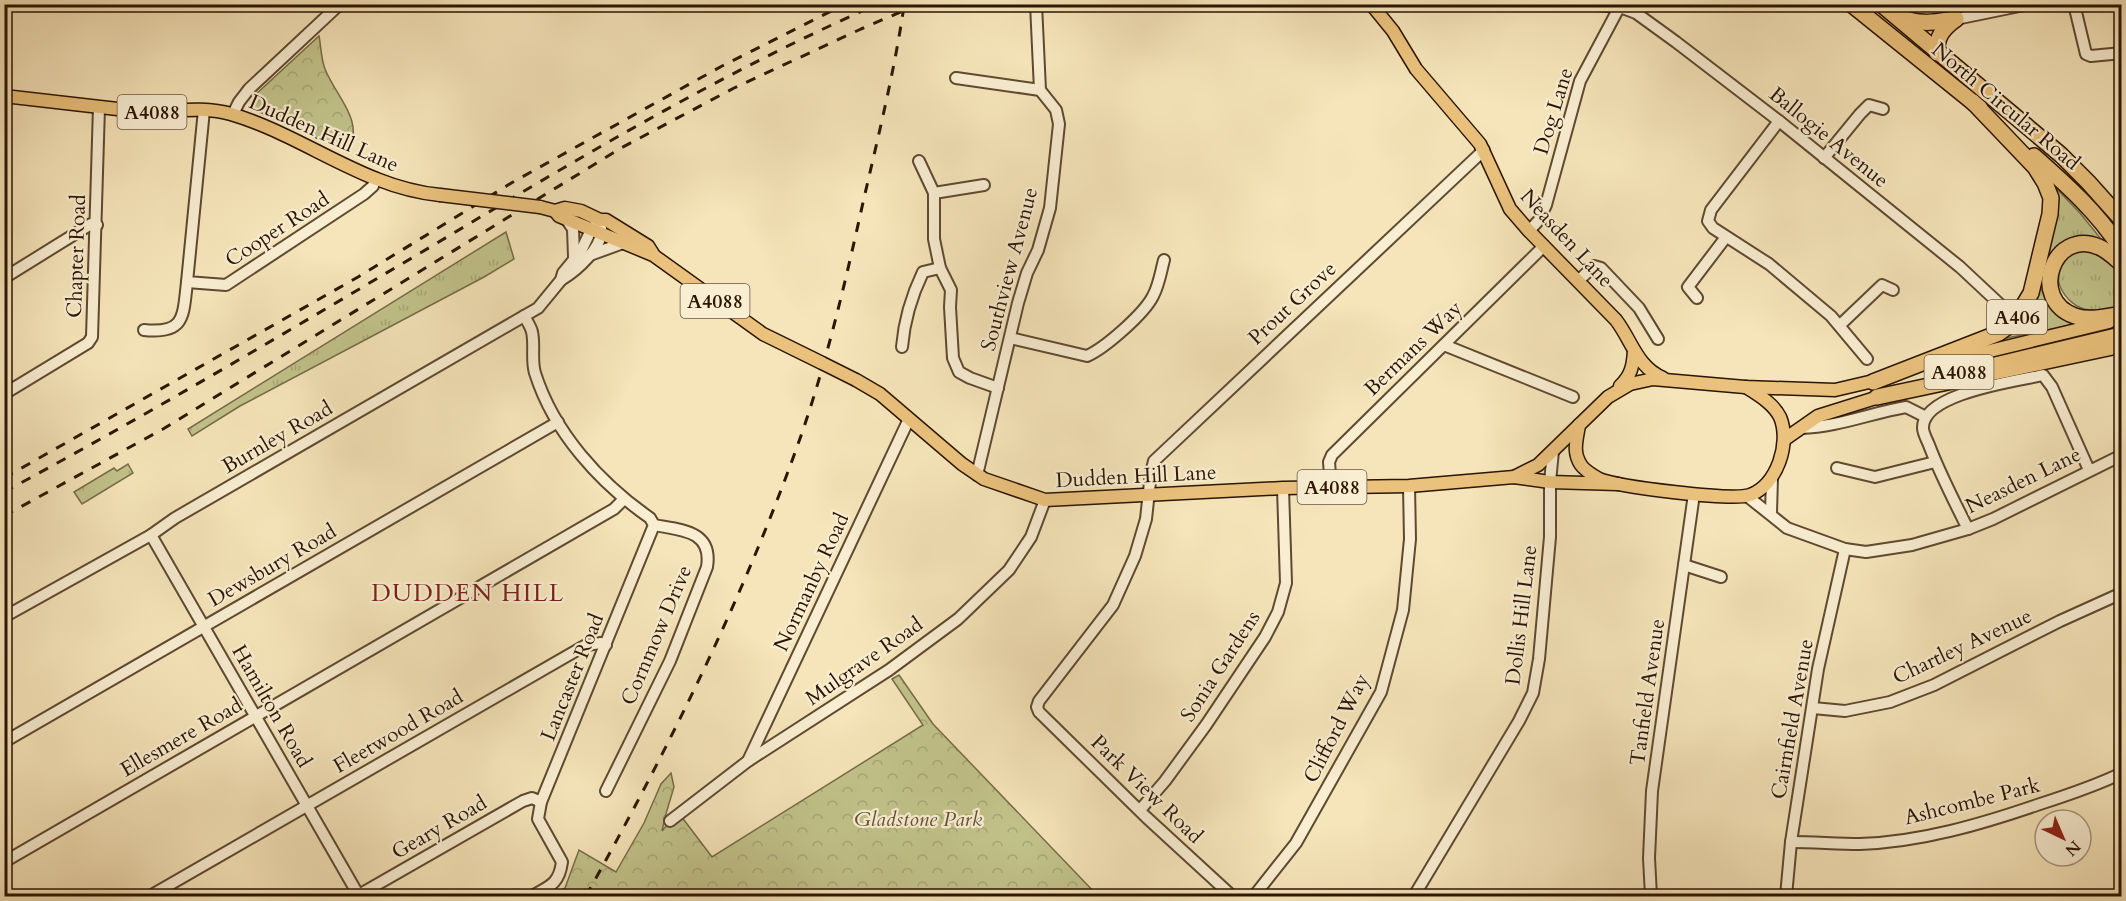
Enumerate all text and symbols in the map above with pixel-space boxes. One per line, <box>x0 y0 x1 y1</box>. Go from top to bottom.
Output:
street label: North Circular Road <box>1925 36 2086 177</box>
street label: Dog Lane <box>1527 64 1580 158</box>
street label: Ballogie Avenue <box>1763 80 1895 195</box>
street label: Dudden Hill Lane <box>244 87 403 179</box>
road number: A4088 <box>118 95 186 129</box>
street label: Neasden Lane <box>1513 183 1620 294</box>
street label: Southview Avenue <box>974 184 1045 354</box>
street label: Cooper Road <box>220 185 335 274</box>
street label: Chapter Road <box>60 194 93 318</box>
street label: Prout Grove <box>1242 255 1343 352</box>
road number: A4088 <box>680 284 750 318</box>
street label: Bermans Way <box>1358 294 1469 403</box>
road number: A406 <box>1987 300 2047 334</box>
road number: A4088 <box>1924 355 1994 389</box>
street label: Burnley Road <box>217 394 338 481</box>
street label: Neasden Lane <box>1961 440 2086 521</box>
street label: Dudden Hill Lane <box>1055 458 1217 495</box>
road number: A4088 <box>1298 470 1366 504</box>
street label: Normanby Road <box>767 508 856 656</box>
street label: Dewsbury Road <box>203 517 342 614</box>
street label: Dollis Hill Lane <box>1499 543 1544 687</box>
street label: Cornmow Drive <box>614 561 699 710</box>
district label: DUDDEN HILL <box>371 577 565 610</box>
street label: Chartley Avenue <box>1888 601 2037 691</box>
street label: Sonia Gardens <box>1174 605 1267 728</box>
street label: Lancaster Road <box>534 609 611 745</box>
street label: Mulgrave Road <box>800 610 929 713</box>
street label: Tanfield Avenue <box>1623 617 1672 767</box>
street label: Cairnfield Avenue <box>1764 637 1821 801</box>
street label: Hamilton Road <box>225 640 318 773</box>
street label: Clifford Way <box>1296 669 1376 788</box>
street label: Fleetwood Road <box>328 682 469 780</box>
street label: Ellesmere Road <box>115 691 248 784</box>
street label: Park View Road <box>1084 728 1209 850</box>
street label: Ashcombe Park <box>1901 770 2044 832</box>
street label: Geary Road <box>386 788 492 866</box>
park label: Gladstone Park <box>854 805 983 834</box>
north arrow <box>2033 808 2093 868</box>
text: N <box>2060 835 2085 861</box>

